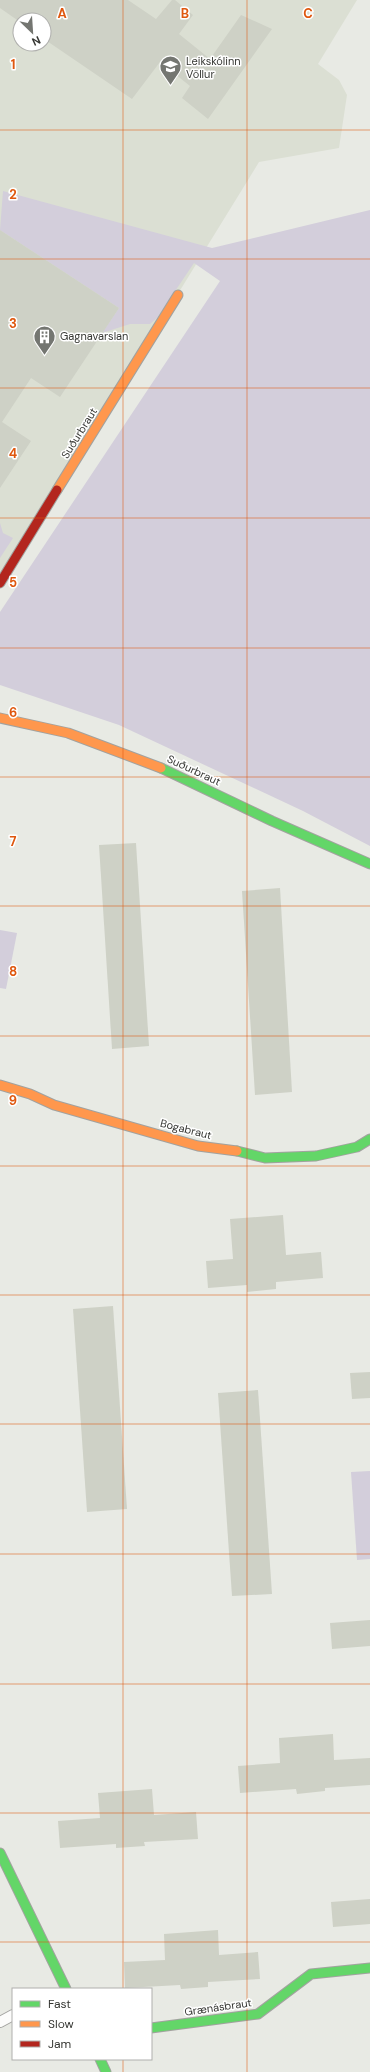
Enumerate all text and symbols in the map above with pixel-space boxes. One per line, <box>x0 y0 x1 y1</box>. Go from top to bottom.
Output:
text: A <box>57 5 67 22</box>
text: B <box>181 5 189 22</box>
text: C <box>303 5 313 22</box>
north arrow <box>12 12 52 52</box>
text: N <box>30 33 43 49</box>
school or university icon: Leikskólinn Völlur <box>158 54 184 87</box>
place label: Leikskólinn Völlur <box>186 54 241 81</box>
text: 1 <box>11 56 15 73</box>
text: 2 <box>9 186 17 203</box>
text: 3 <box>9 315 17 332</box>
building icon: Gagnavarslan <box>31 323 57 356</box>
place label: Gagnavarslan <box>60 329 128 343</box>
street label: Suðurbraut <box>58 405 100 461</box>
text: 4 <box>9 445 17 462</box>
text: 5 <box>9 574 17 591</box>
text: 6 <box>9 704 17 721</box>
street label: Suðurbraut <box>165 752 223 788</box>
text: 7 <box>10 833 17 850</box>
text: 8 <box>9 963 17 980</box>
text: 9 <box>9 1092 17 1109</box>
street label: Bogabraut <box>159 1116 213 1142</box>
legend <box>12 1988 152 2060</box>
street label: Grænásbraut <box>183 1995 253 2019</box>
text: Fast <box>48 1996 71 2012</box>
text: Slow <box>48 2016 74 2032</box>
text: Jam <box>48 2036 71 2052</box>

